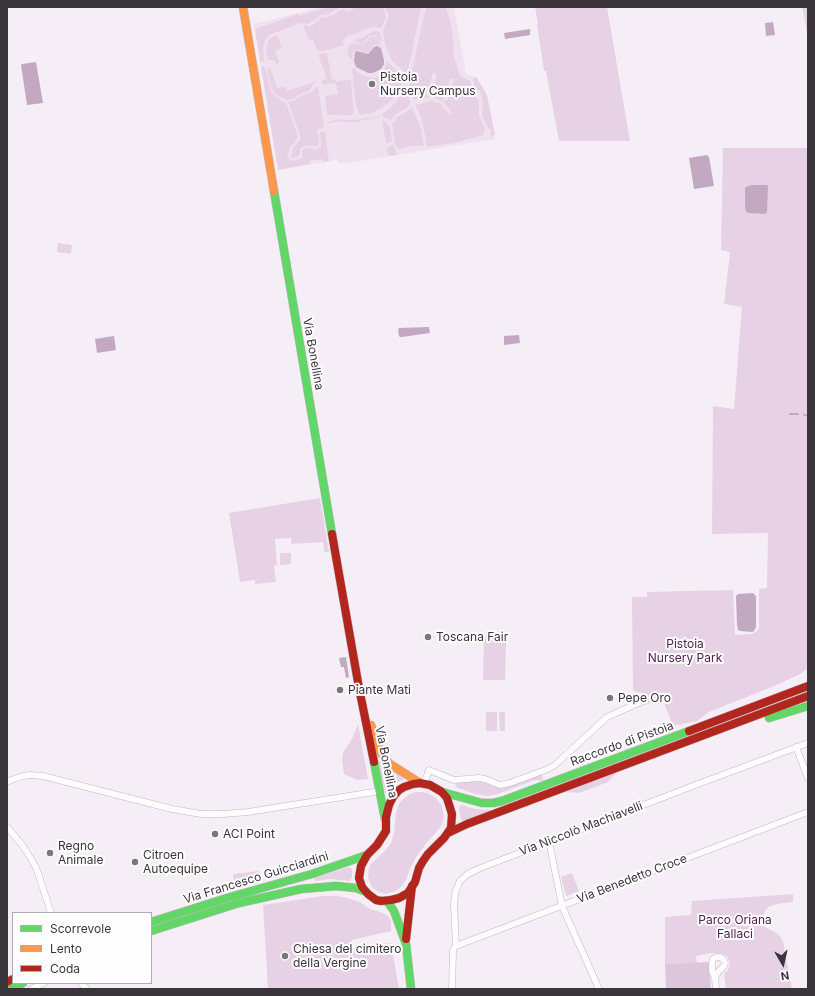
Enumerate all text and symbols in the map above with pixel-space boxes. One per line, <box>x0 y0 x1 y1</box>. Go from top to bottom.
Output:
place label: Pistoia Nursery Campus <box>380 70 476 98</box>
marker: Pistoia Nursery Campus <box>367 79 377 89</box>
street label: Via Bonellina <box>300 317 326 391</box>
place label: Toscana Fair <box>436 630 508 644</box>
marker: Toscana Fair <box>423 632 433 642</box>
park label: Pistoia Nursery Park <box>648 637 722 665</box>
place label: Piante Mati <box>348 683 411 697</box>
marker: Piante Mati <box>335 685 345 695</box>
place label: Pepe Oro <box>618 691 671 705</box>
marker: Pepe Oro <box>605 693 615 703</box>
street label: Raccordo di Pistoia <box>568 719 676 769</box>
street label: Via Bonellina <box>372 725 400 799</box>
street label: Via Niccolò Machiavelli <box>517 799 645 859</box>
place label: ACI Point <box>223 827 275 841</box>
marker: ACI Point <box>210 829 220 839</box>
place label: Regno Animale <box>58 839 103 867</box>
marker: Regno Animale <box>45 848 55 858</box>
place label: Citroen Autoequipe <box>143 848 208 876</box>
street label: Via Francesco Guicciardini <box>182 849 330 907</box>
street label: Via Benedetto Croce <box>575 851 689 907</box>
marker: Citroen Autoequipe <box>130 857 140 867</box>
legend <box>12 912 152 984</box>
park label: Parco Oriana Fallaci <box>698 913 772 941</box>
text: Scorrevole <box>50 921 111 936</box>
text: Lento <box>50 941 82 956</box>
place label: Chiesa del cimitero della Vergine <box>293 942 401 970</box>
north arrow <box>763 944 803 984</box>
marker: Chiesa del cimitero della Vergine <box>280 951 290 961</box>
text: Coda <box>50 961 80 976</box>
text: N <box>780 968 790 983</box>

